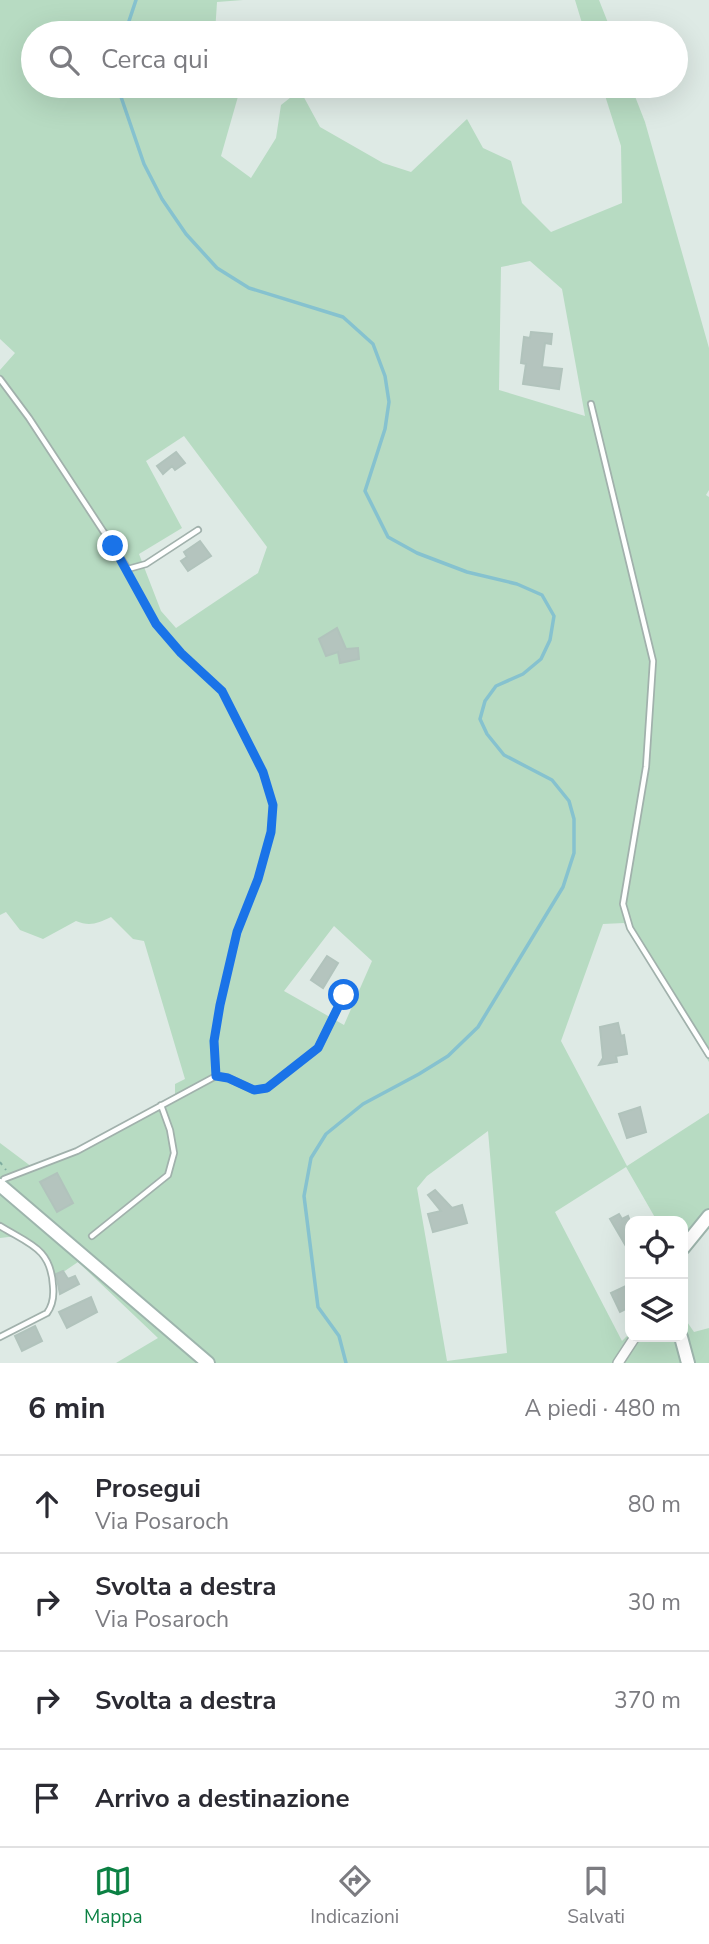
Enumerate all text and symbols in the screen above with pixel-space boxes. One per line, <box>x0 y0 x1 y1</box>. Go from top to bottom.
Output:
search box <box>21 21 688 98</box>
icon: search <box>45 41 83 79</box>
text: Cerca qui <box>101 42 209 77</box>
route end <box>97 530 128 561</box>
route start <box>328 979 359 1010</box>
map controls <box>625 1216 688 1342</box>
button: locate <box>625 1216 688 1279</box>
button: layers <box>625 1279 688 1342</box>
text: 6 min <box>28 1388 106 1429</box>
text: A piedi · 480 m <box>525 1393 681 1424</box>
text: Prosegui <box>95 1471 201 1506</box>
icon: ahead <box>28 1485 66 1523</box>
text: 80 m <box>628 1489 681 1520</box>
text: Via Posaroch <box>95 1506 229 1537</box>
text: Svolta a destra <box>95 1569 277 1604</box>
icon: right <box>28 1583 66 1621</box>
text: 30 m <box>628 1587 681 1618</box>
text: Via Posaroch <box>95 1604 229 1635</box>
icon: right <box>28 1681 66 1719</box>
text: Svolta a destra <box>95 1683 277 1718</box>
text: 370 m <box>614 1685 681 1716</box>
icon: arrive <box>28 1779 66 1817</box>
text: Arrivo a destinazione <box>95 1781 350 1816</box>
tab: Mappa <box>84 1862 142 1930</box>
tab: Indicazioni <box>310 1862 399 1930</box>
tab: Salvati <box>567 1862 625 1930</box>

